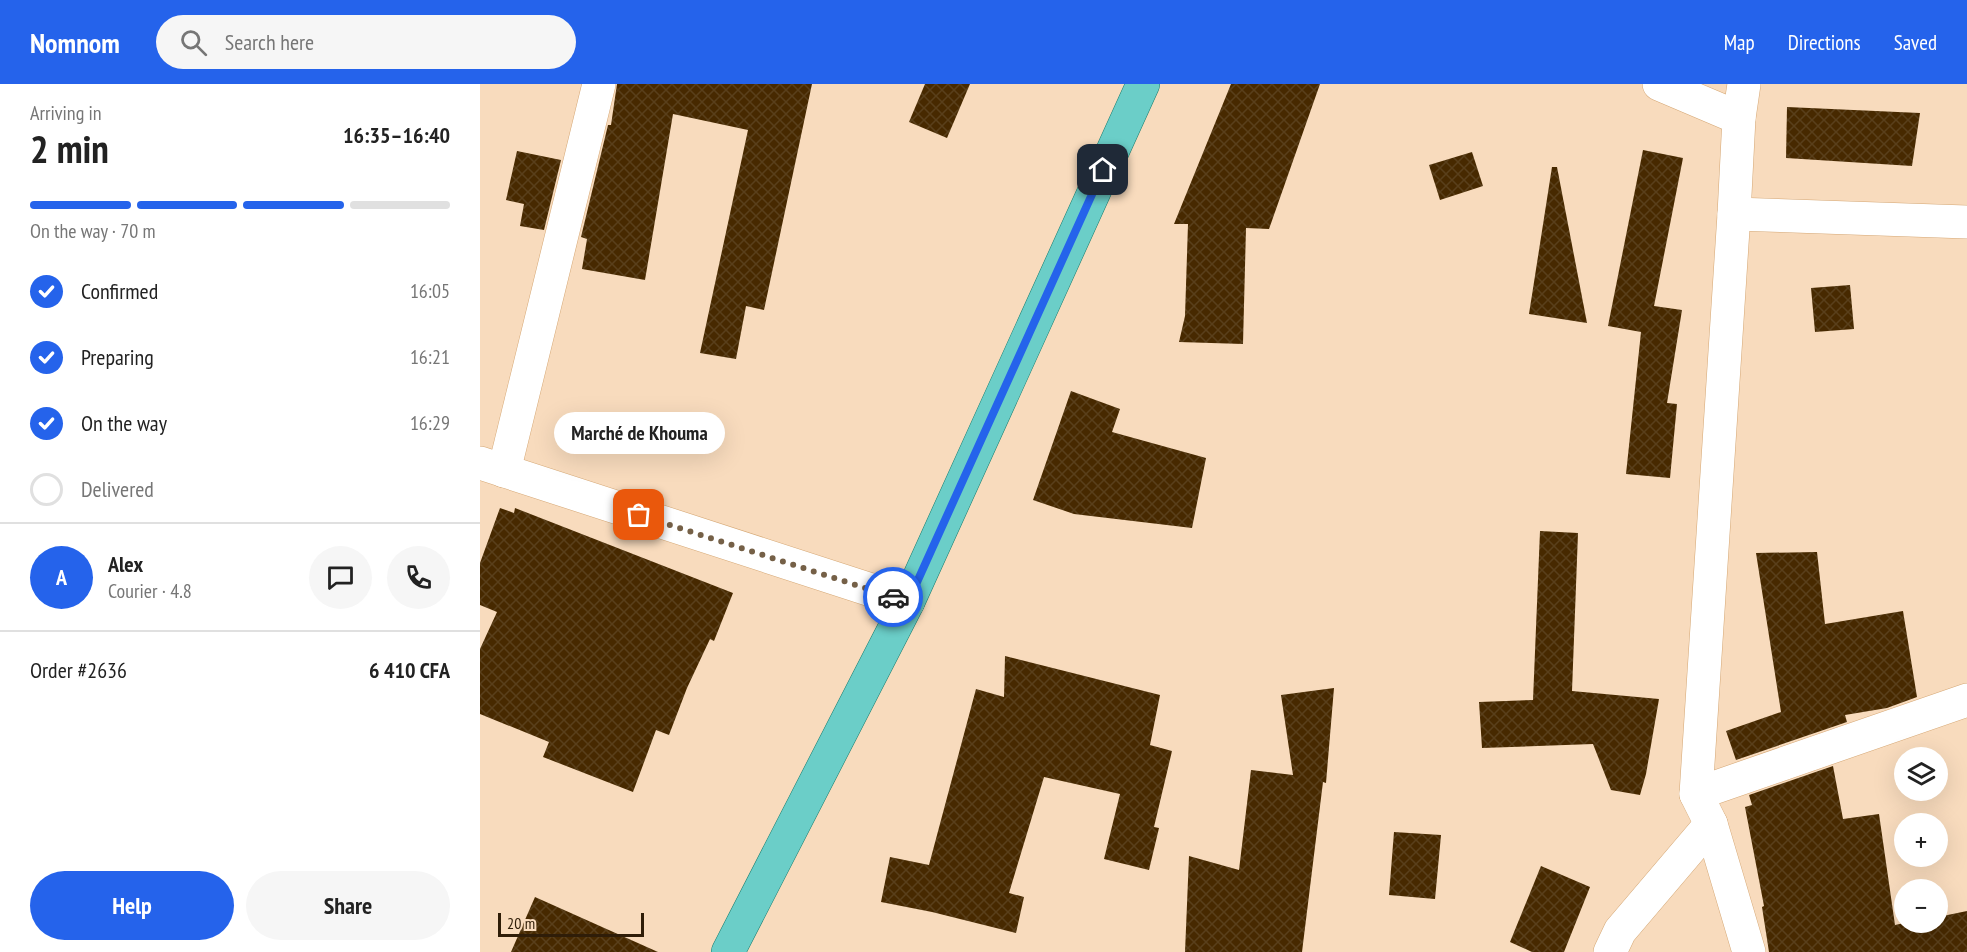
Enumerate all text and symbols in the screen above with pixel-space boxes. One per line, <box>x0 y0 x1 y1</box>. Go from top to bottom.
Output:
search box <box>156 15 576 69</box>
text: Nomnom <box>30 24 120 61</box>
icon: search <box>177 26 210 59</box>
text: Search here <box>225 28 314 56</box>
text: Map <box>1724 29 1755 56</box>
text: Directions <box>1788 29 1861 56</box>
text: Saved <box>1894 29 1937 56</box>
text: Arriving in <box>30 100 102 126</box>
text: 16:35–16:40 <box>343 121 450 149</box>
text: 2 min <box>30 123 109 174</box>
pin <box>1077 144 1128 195</box>
icon: home <box>1086 153 1119 186</box>
text: On the way · 70 m <box>30 218 156 244</box>
icon: check <box>30 275 63 308</box>
text: Confirmed <box>81 277 158 305</box>
text: 16:05 <box>410 278 450 304</box>
icon: check <box>30 341 63 374</box>
text: Preparing <box>81 343 154 371</box>
text: 16:21 <box>410 344 450 370</box>
icon: check <box>30 407 63 440</box>
text: On the way <box>81 409 167 437</box>
text: 16:29 <box>410 410 450 436</box>
callout: Marché de Khouma <box>554 413 724 455</box>
text: Marché de Khouma <box>571 420 708 446</box>
text: Delivered <box>81 475 154 503</box>
pin <box>613 489 664 540</box>
icon: bag <box>622 498 655 531</box>
button: chat <box>309 546 372 609</box>
button: phone <box>387 546 450 609</box>
text: Alex <box>108 550 143 578</box>
text: A <box>56 563 67 591</box>
courier <box>863 567 923 627</box>
text: Courier · 4.8 <box>108 578 192 604</box>
icon: car <box>877 581 910 614</box>
text: Order #2636 <box>30 656 127 684</box>
text: 6 410 CFA <box>369 656 450 684</box>
map controls <box>1894 747 1948 933</box>
button: layers <box>1894 747 1948 801</box>
button: + <box>1894 813 1948 867</box>
button: Help <box>30 871 234 940</box>
button: Share <box>246 871 450 940</box>
button: − <box>1894 879 1948 933</box>
scale bar <box>498 910 644 938</box>
text: 20 m <box>507 913 535 933</box>

